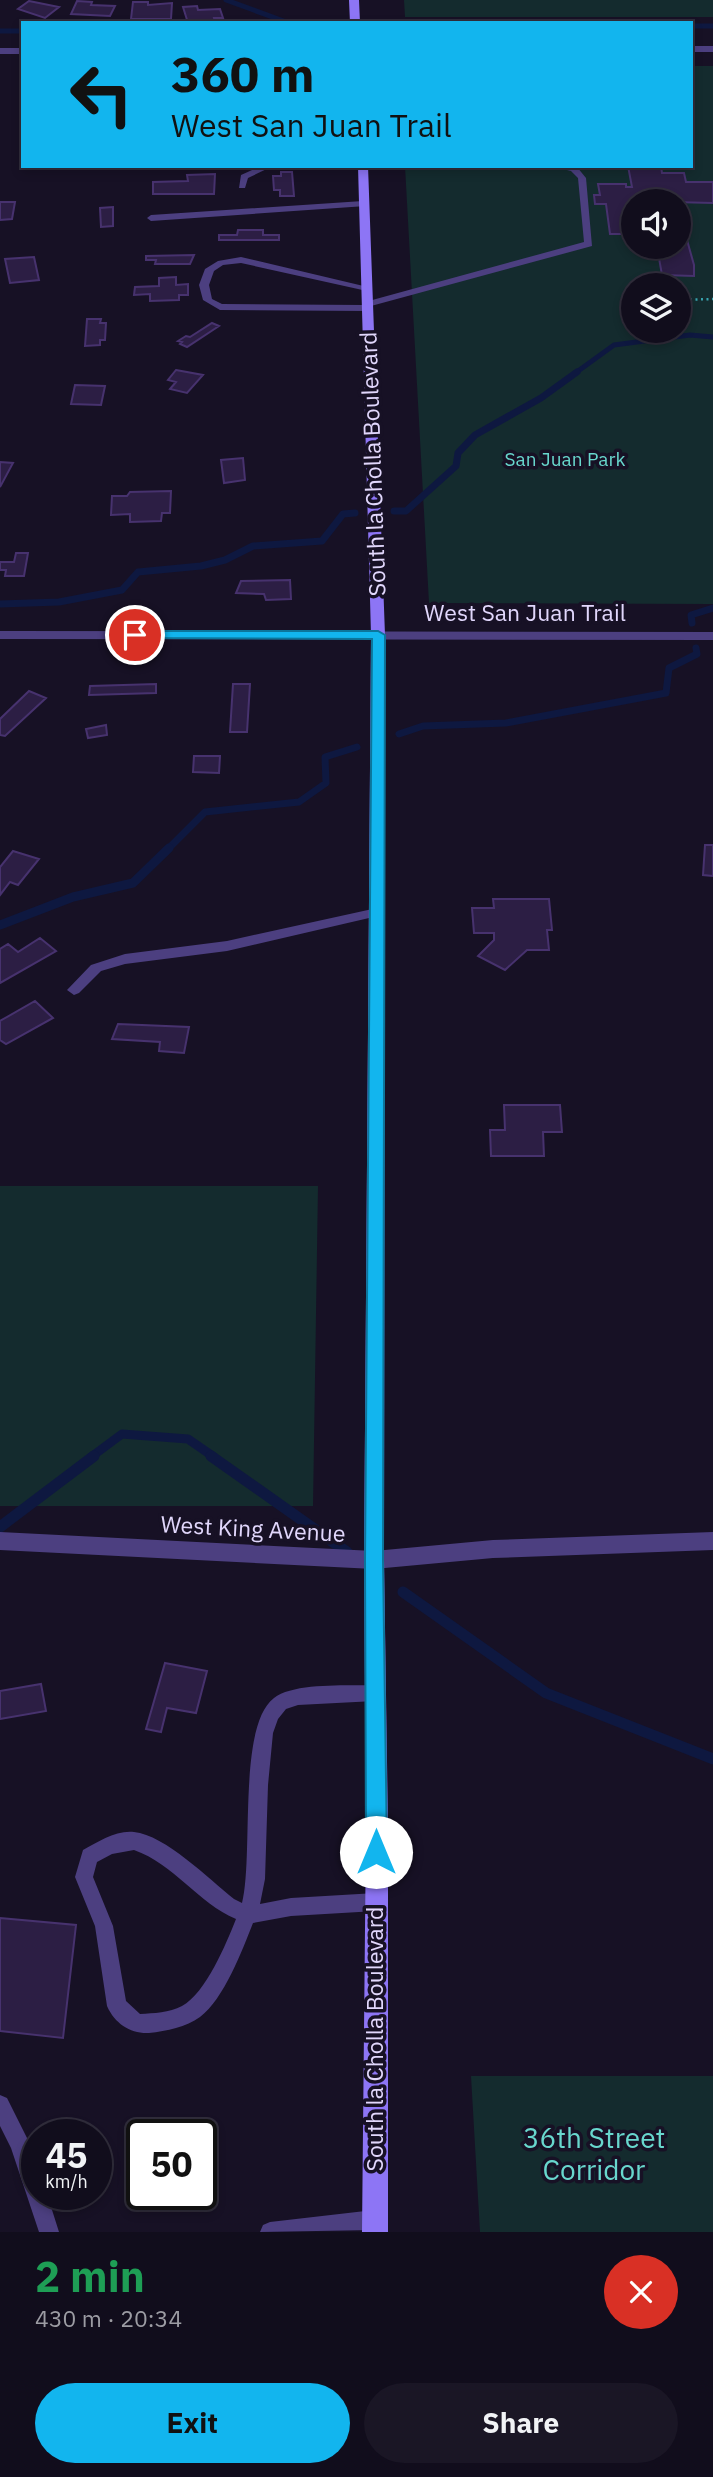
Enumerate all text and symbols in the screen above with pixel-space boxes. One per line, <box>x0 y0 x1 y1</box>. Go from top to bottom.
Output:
text: 360 m <box>171 42 315 105</box>
icon: left <box>56 49 147 140</box>
text: West San Juan Trail <box>171 104 452 146</box>
map controls <box>621 189 691 343</box>
button: sound <box>621 189 691 259</box>
button: layers <box>621 273 691 343</box>
street label: South la Cholla Boulevard <box>352 331 392 597</box>
park label: San Juan Park <box>505 447 625 471</box>
street label: West San Juan Trail <box>424 597 626 627</box>
pin <box>105 605 165 665</box>
icon: arrive <box>116 616 154 654</box>
street label: West King Avenue <box>160 1508 346 1548</box>
position arrow <box>339 1815 413 1889</box>
street label: South la Cholla Boulevard <box>359 1907 389 2171</box>
speed limit sign: 50 <box>126 2119 217 2210</box>
park label: 36th Street Corridor <box>523 2119 665 2188</box>
text: 45 <box>45 2132 88 2178</box>
text: km/h <box>45 2170 88 2193</box>
text: 2 min <box>35 2249 145 2304</box>
button: close <box>604 2255 678 2329</box>
text: 430 m · 20:34 <box>35 2303 182 2333</box>
button: Exit <box>35 2383 350 2463</box>
button: Share <box>364 2383 678 2463</box>

